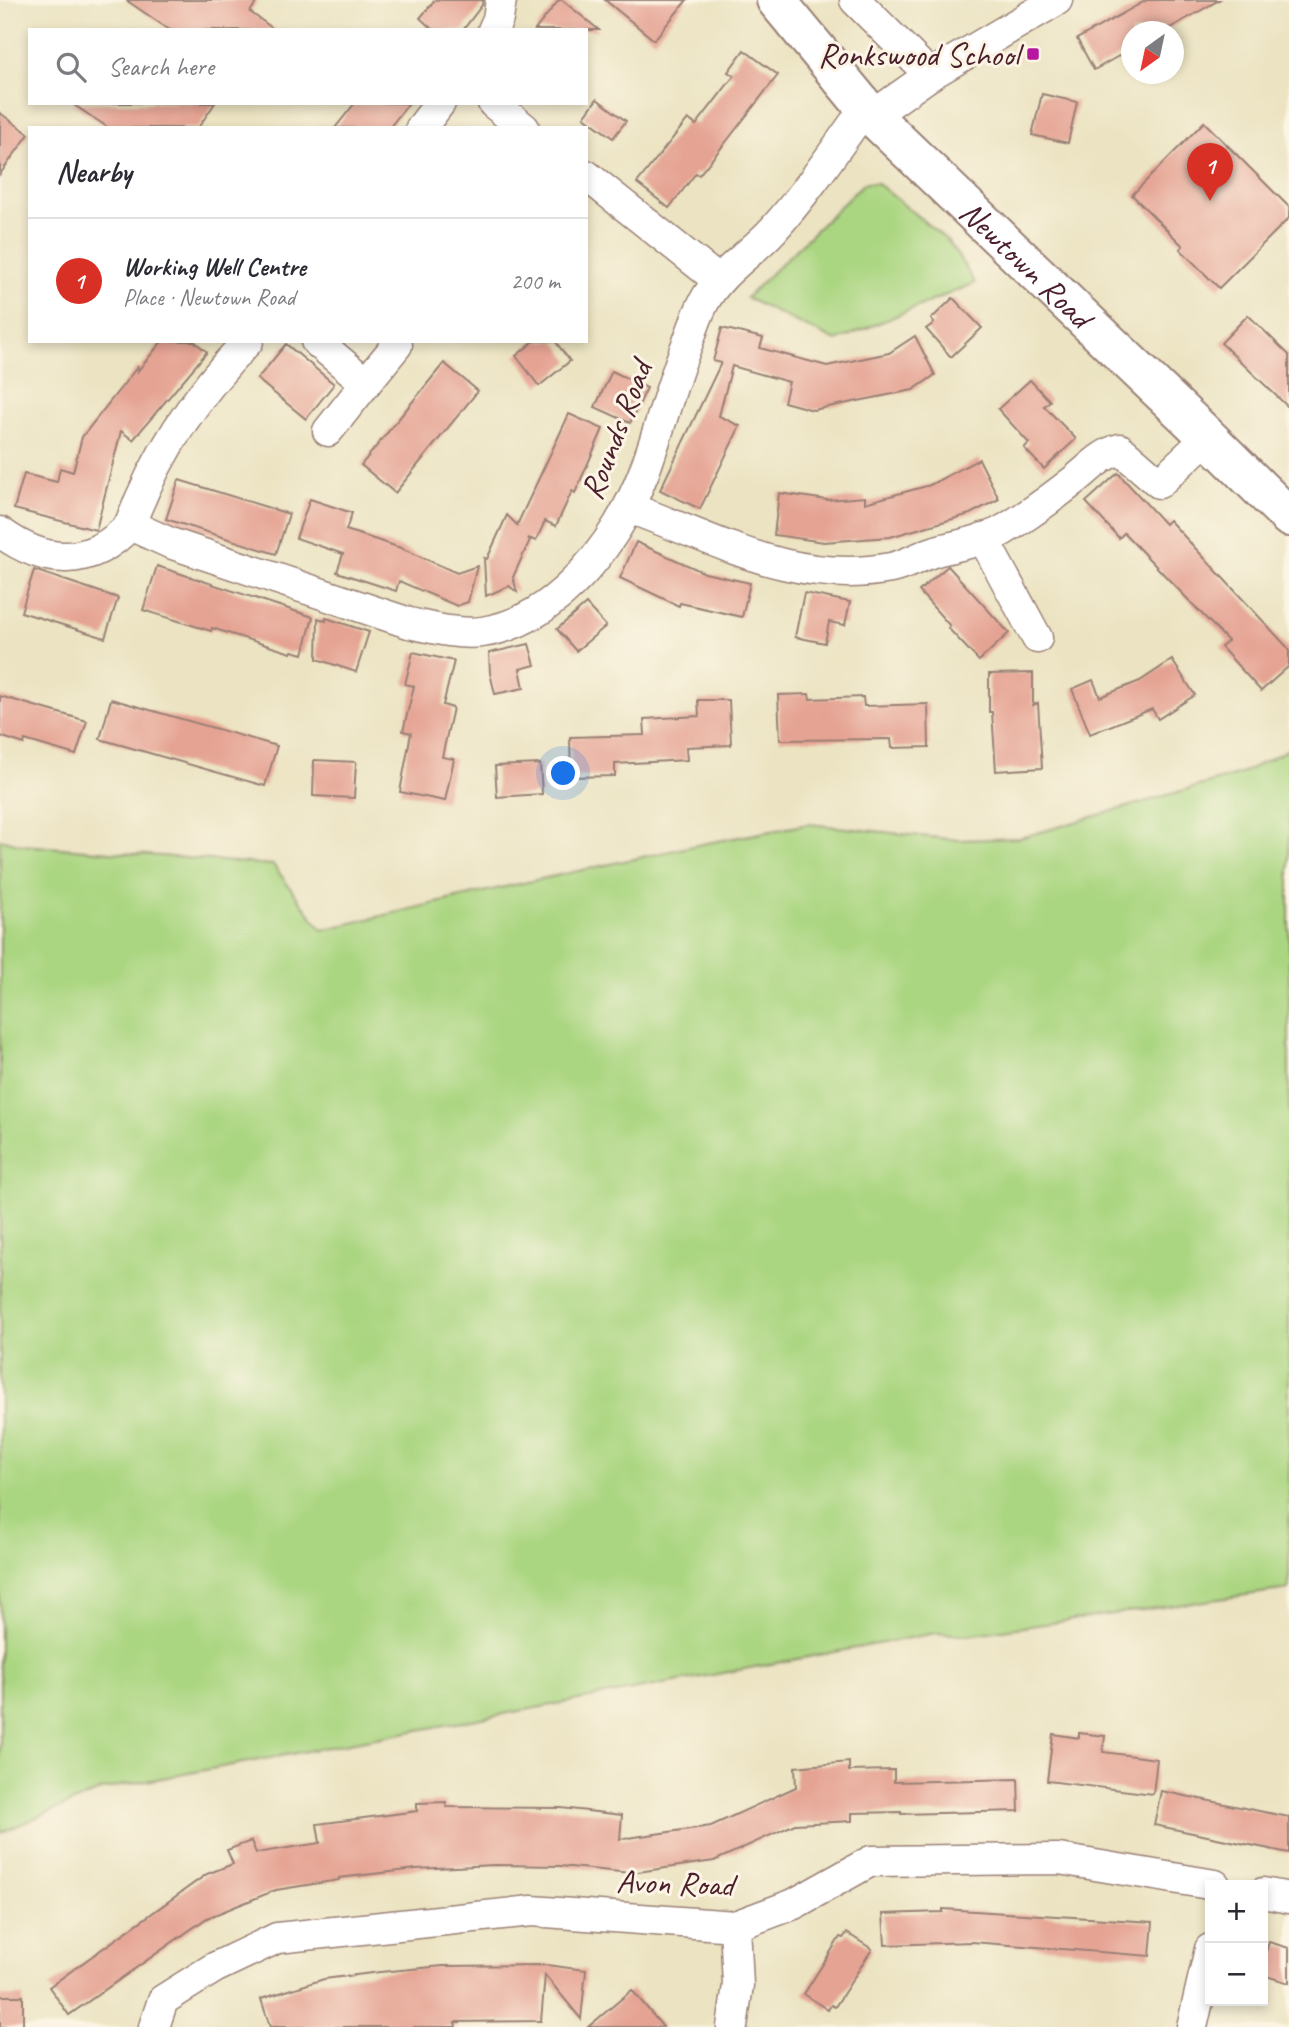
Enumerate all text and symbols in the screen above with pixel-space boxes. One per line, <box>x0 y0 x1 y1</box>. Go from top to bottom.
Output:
north arrow <box>1121 21 1184 84</box>
search box <box>28 28 588 105</box>
place label: Ronkswood School <box>818 34 1024 76</box>
marker: Ronkswood School <box>1025 46 1041 62</box>
icon: search <box>52 48 90 86</box>
text: Search here <box>108 50 214 83</box>
pin: 1 <box>1187 143 1233 201</box>
text: Nearby <box>56 153 132 191</box>
street label: Newtown Road <box>951 191 1104 340</box>
text: Working Well Centre <box>123 250 306 283</box>
text: 1 <box>74 267 84 296</box>
text: 200 m <box>511 267 560 296</box>
text: Place · Newtown Road <box>123 283 295 312</box>
street label: Rounds Road <box>570 351 663 505</box>
your location <box>546 756 580 790</box>
street label: Avon Road <box>616 1860 739 1906</box>
map controls <box>1205 1880 1268 2006</box>
button: + <box>1205 1880 1268 1943</box>
button: − <box>1205 1943 1268 2006</box>

